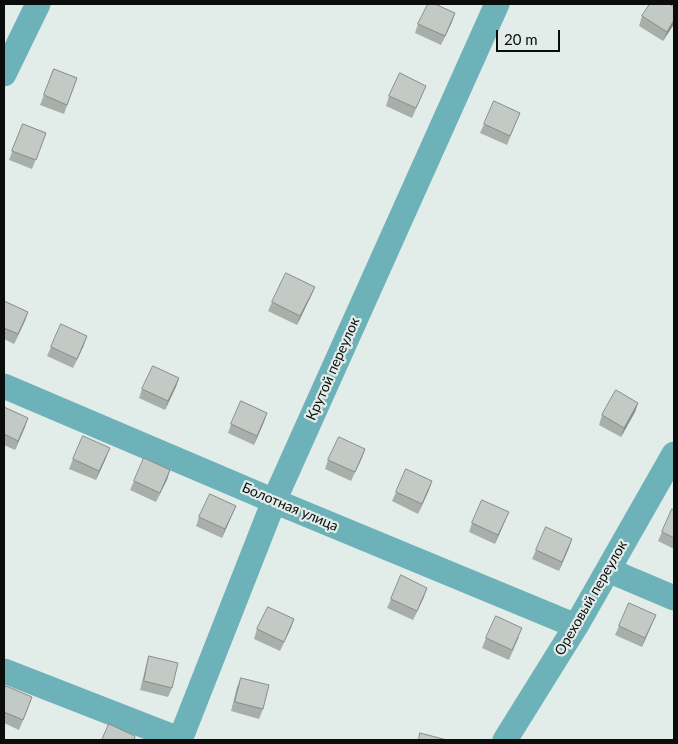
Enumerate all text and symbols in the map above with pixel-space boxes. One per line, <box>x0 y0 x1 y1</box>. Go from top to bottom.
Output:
scale bar <box>498 20 562 52</box>
text: 20 m <box>504 30 538 48</box>
street label: Крутой переулок <box>303 315 363 423</box>
street label: Болотная улица <box>239 479 341 535</box>
street label: Ореховый переулок <box>551 538 631 658</box>

